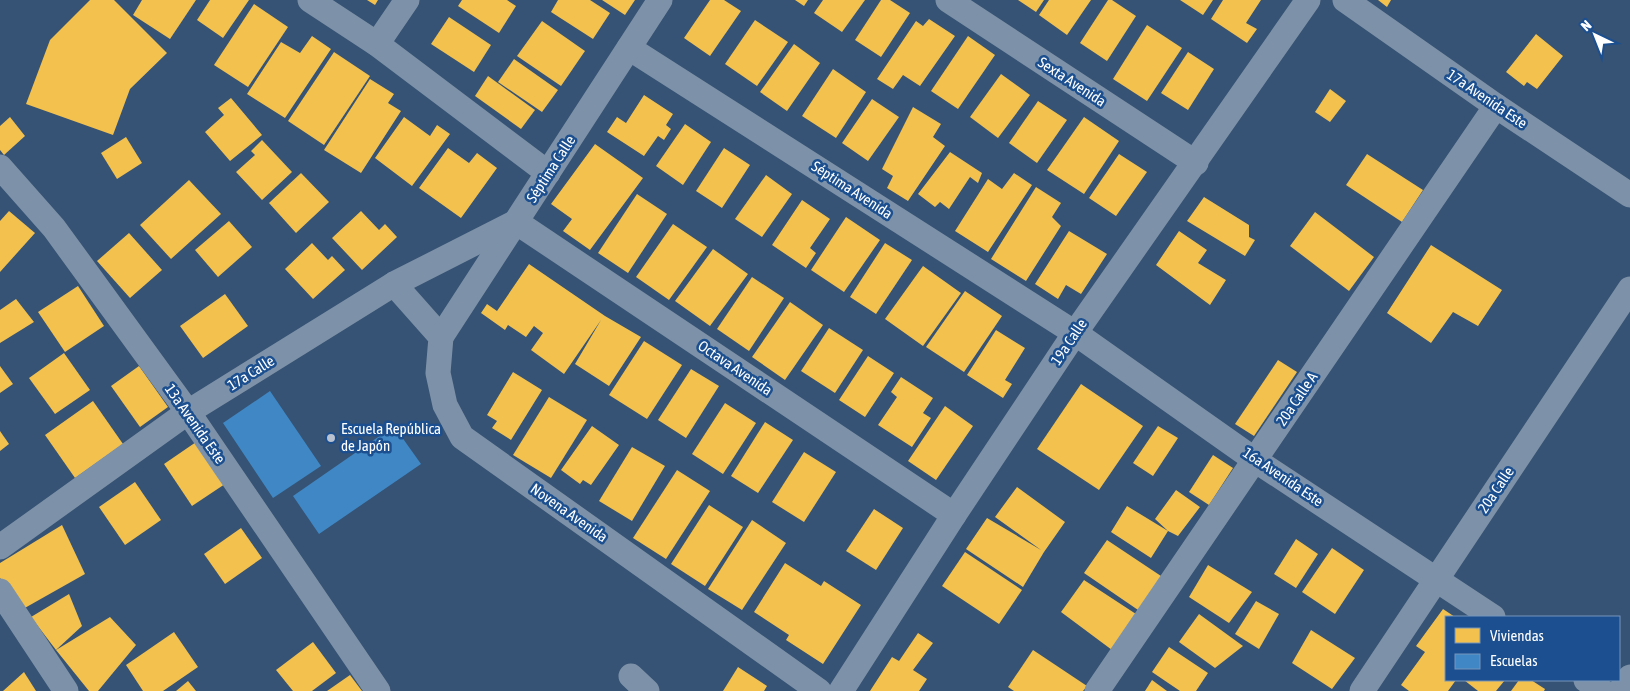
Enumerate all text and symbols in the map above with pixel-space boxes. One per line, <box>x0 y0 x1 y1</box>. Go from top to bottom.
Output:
north arrow <box>1570 10 1620 60</box>
text: N <box>1578 17 1595 34</box>
street label: Sexta Avenida <box>1035 53 1109 110</box>
street label: 17a Avenida Este <box>1444 66 1531 132</box>
street label: Séptima Calle <box>523 132 579 205</box>
street label: Séptima Avenida <box>809 157 896 222</box>
street label: 19a Calle <box>1047 315 1090 368</box>
street label: Octava Avenida <box>695 337 776 399</box>
street label: 17a Calle <box>224 352 277 393</box>
street label: 20a Calle A <box>1273 368 1321 429</box>
street label: 13a Avenida Este <box>162 381 229 467</box>
place label: Escuela República de Japón <box>341 420 441 454</box>
marker: Escuela República de Japón <box>325 432 337 444</box>
street label: 16a Avenida Este <box>1240 444 1327 510</box>
street label: 20a Calle <box>1474 463 1517 516</box>
street label: Novena Avenida <box>528 480 611 545</box>
legend <box>1445 616 1620 681</box>
text: Viviendas <box>1490 627 1544 644</box>
text: Escuelas <box>1490 652 1538 669</box>

